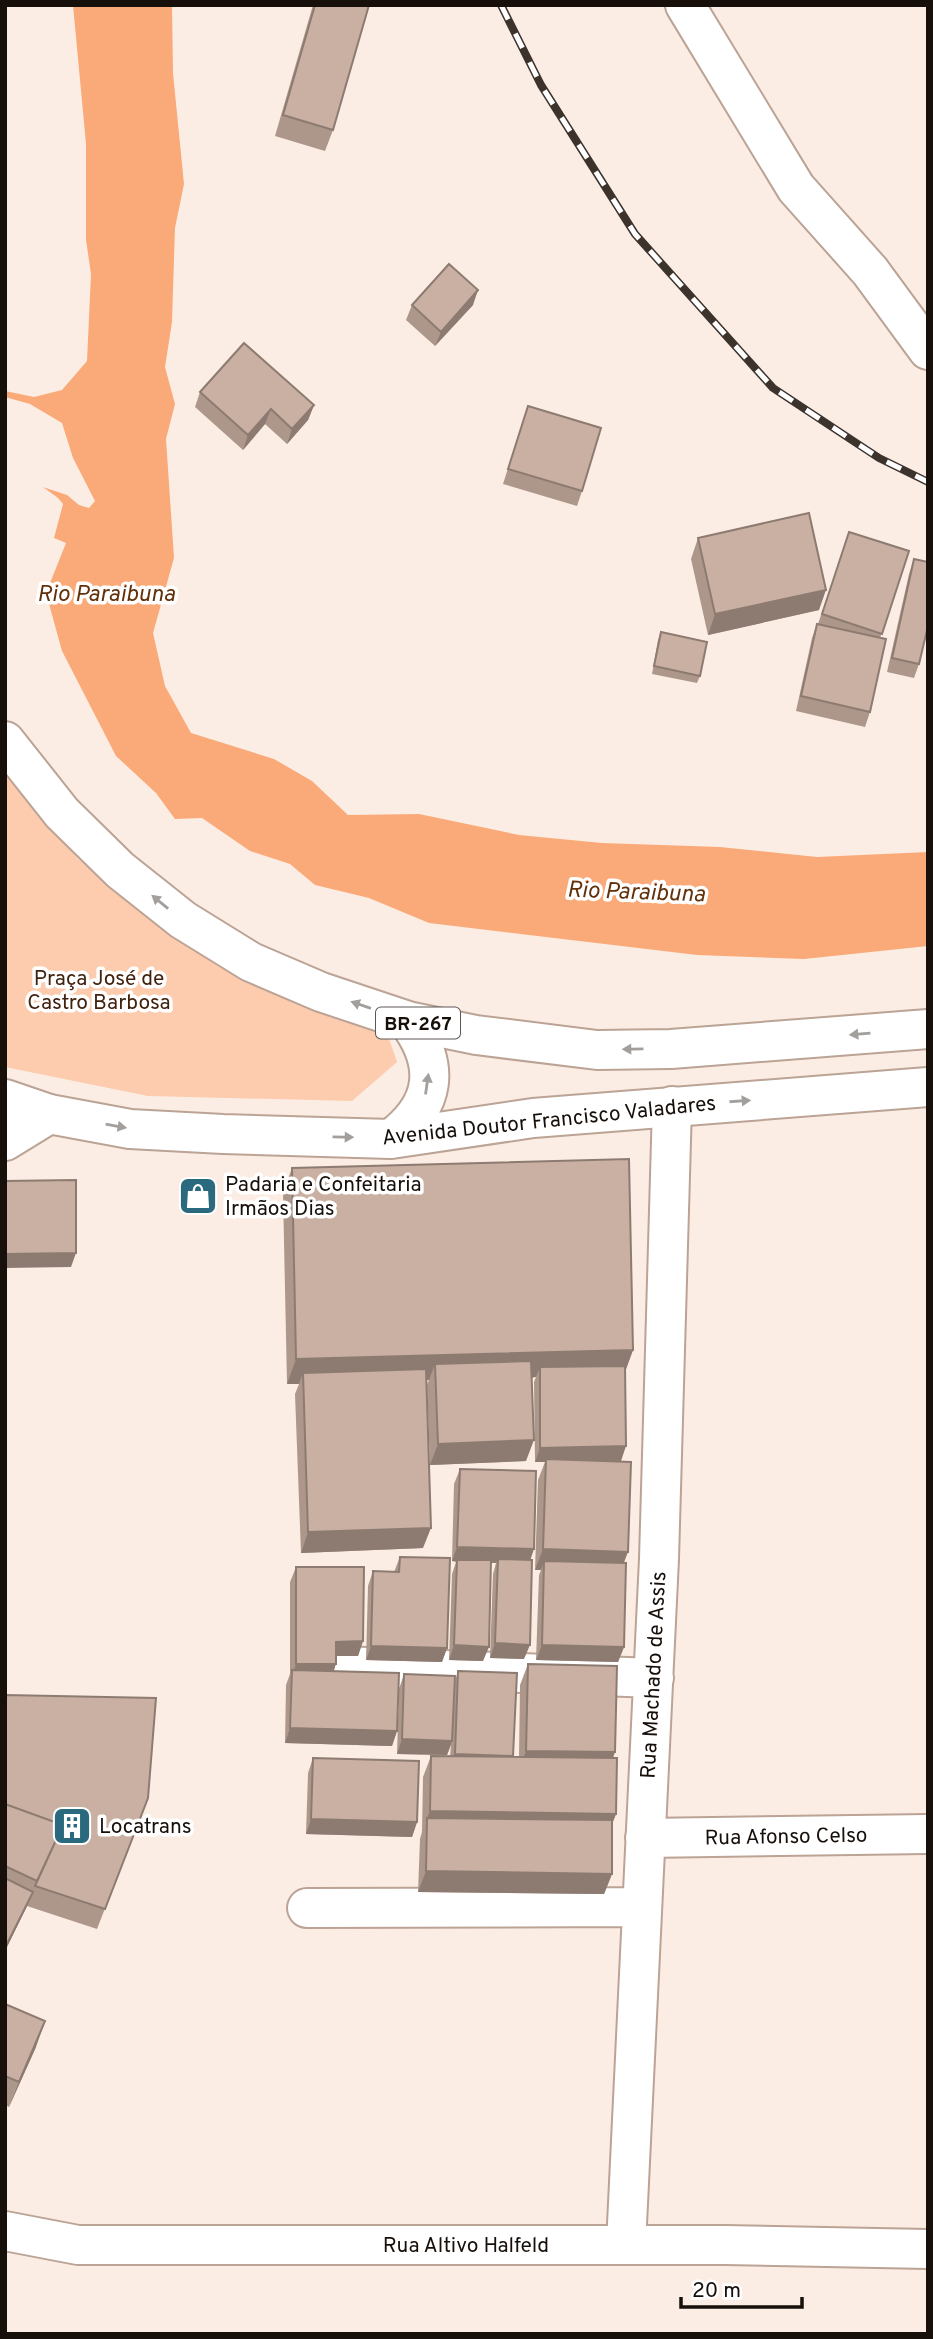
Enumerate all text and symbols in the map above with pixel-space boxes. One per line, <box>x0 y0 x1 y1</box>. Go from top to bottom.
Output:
water label: Rio Paraibuna <box>37 581 175 610</box>
water label: Rio Paraibuna <box>566 877 706 910</box>
one-way arrow <box>152 895 169 910</box>
park label: Praça José de Castro Barbosa <box>27 966 171 1017</box>
one-way arrow <box>351 999 372 1010</box>
road number: BR-267 <box>376 1007 460 1038</box>
one-way arrow <box>848 1029 870 1040</box>
one-way arrow <box>622 1044 644 1055</box>
one-way arrow <box>422 1073 433 1095</box>
street label: Avenida Doutor Francisco Valadares <box>381 1091 717 1152</box>
one-way arrow <box>729 1095 751 1106</box>
one-way arrow <box>105 1121 127 1132</box>
one-way arrow <box>332 1132 354 1143</box>
place label: Padaria e Confeitaria Irmãos Dias <box>225 1172 422 1223</box>
shop icon: Padaria e Confeitaria Irmãos Dias <box>177 1175 219 1217</box>
street label: Rua Machado de Assis <box>636 1571 673 1779</box>
building icon: Locatrans <box>51 1805 93 1847</box>
place label: Locatrans <box>99 1814 192 1841</box>
street label: Rua Afonso Celso <box>704 1823 868 1852</box>
street label: Rua Altivo Halfeld <box>383 2233 549 2260</box>
scale bar <box>681 2266 802 2310</box>
text: 20 m <box>692 2278 741 2305</box>

